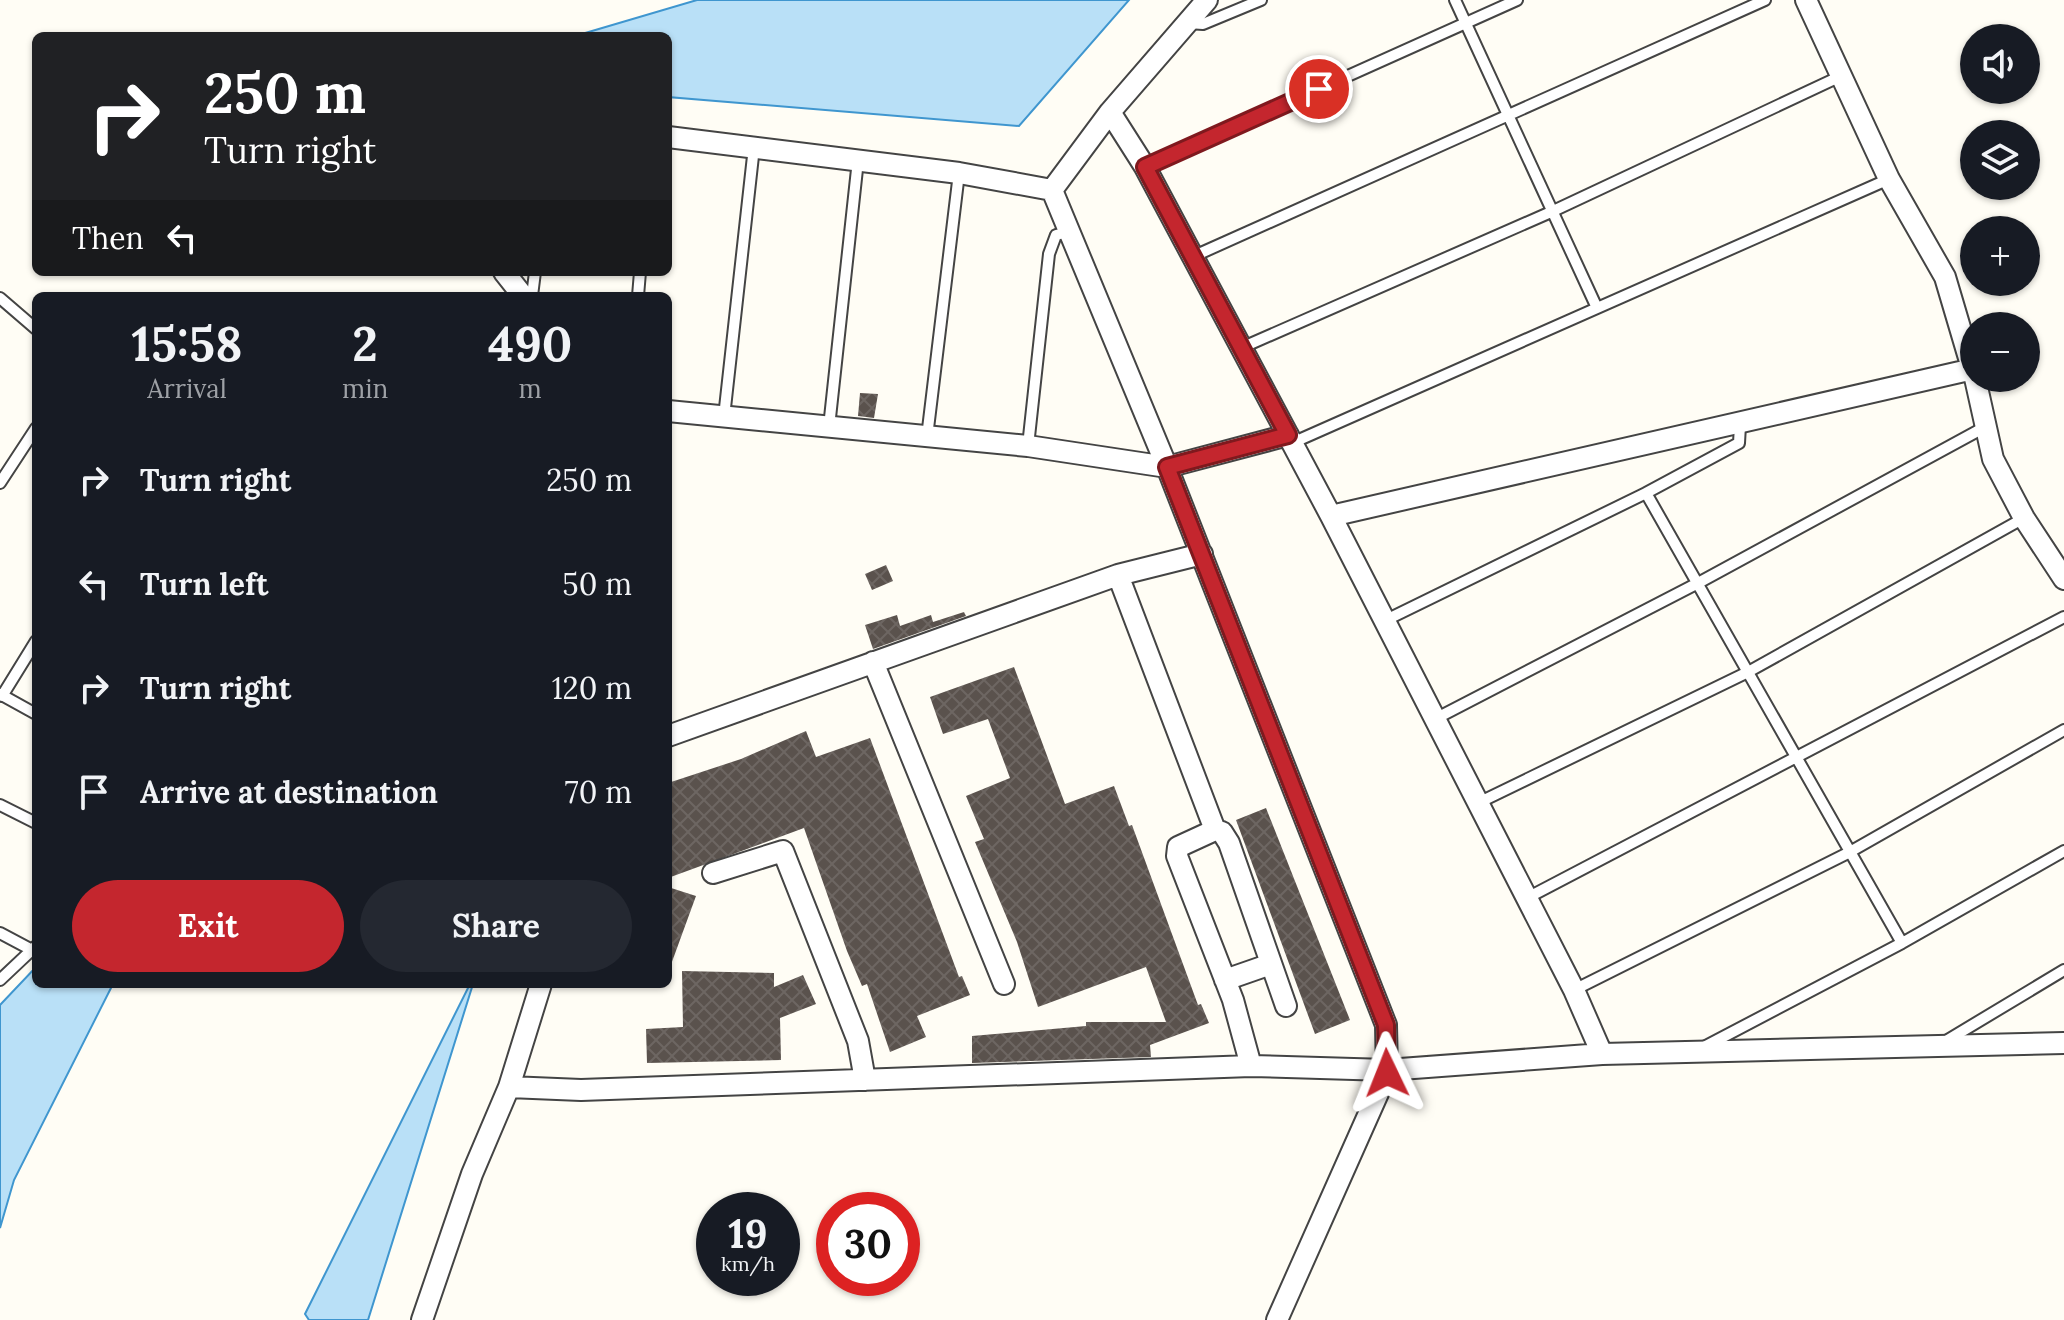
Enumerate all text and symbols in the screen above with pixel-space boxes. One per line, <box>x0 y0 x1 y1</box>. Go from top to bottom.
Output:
map controls <box>1960 24 2040 392</box>
button: sound <box>1960 24 2040 104</box>
pin <box>1285 55 1353 123</box>
text: 250 m <box>204 57 366 128</box>
icon: right <box>72 64 176 168</box>
icon: arrive <box>1297 67 1341 111</box>
button: layers <box>1960 120 2040 200</box>
text: Turn right <box>204 127 377 173</box>
icon: left <box>160 216 204 260</box>
button: + <box>1960 216 2040 296</box>
text: Then <box>72 219 144 257</box>
button: − <box>1960 312 2040 392</box>
text: 15:58 <box>132 313 242 374</box>
text: 2 <box>352 313 378 374</box>
text: 490 <box>488 313 572 374</box>
text: Arrival <box>147 372 227 405</box>
text: min <box>342 372 388 405</box>
text: m <box>519 372 542 405</box>
icon: right <box>72 458 116 502</box>
text: Turn right <box>140 461 291 499</box>
text: 250 m <box>546 461 632 499</box>
icon: left <box>72 562 116 606</box>
text: Turn left <box>140 565 268 603</box>
text: 50 m <box>562 565 632 603</box>
icon: right <box>72 666 116 710</box>
text: Turn right <box>140 669 291 707</box>
text: 120 m <box>552 669 632 707</box>
icon: arrive <box>72 770 116 814</box>
text: Arrive at destination <box>140 773 438 811</box>
text: 70 m <box>565 773 632 811</box>
button: Exit <box>72 880 344 972</box>
button: Share <box>360 880 632 972</box>
position arrow <box>1345 1031 1429 1115</box>
speed limit sign: 30 <box>816 1192 920 1296</box>
text: 19 <box>728 1208 768 1259</box>
text: km/h <box>721 1251 775 1276</box>

